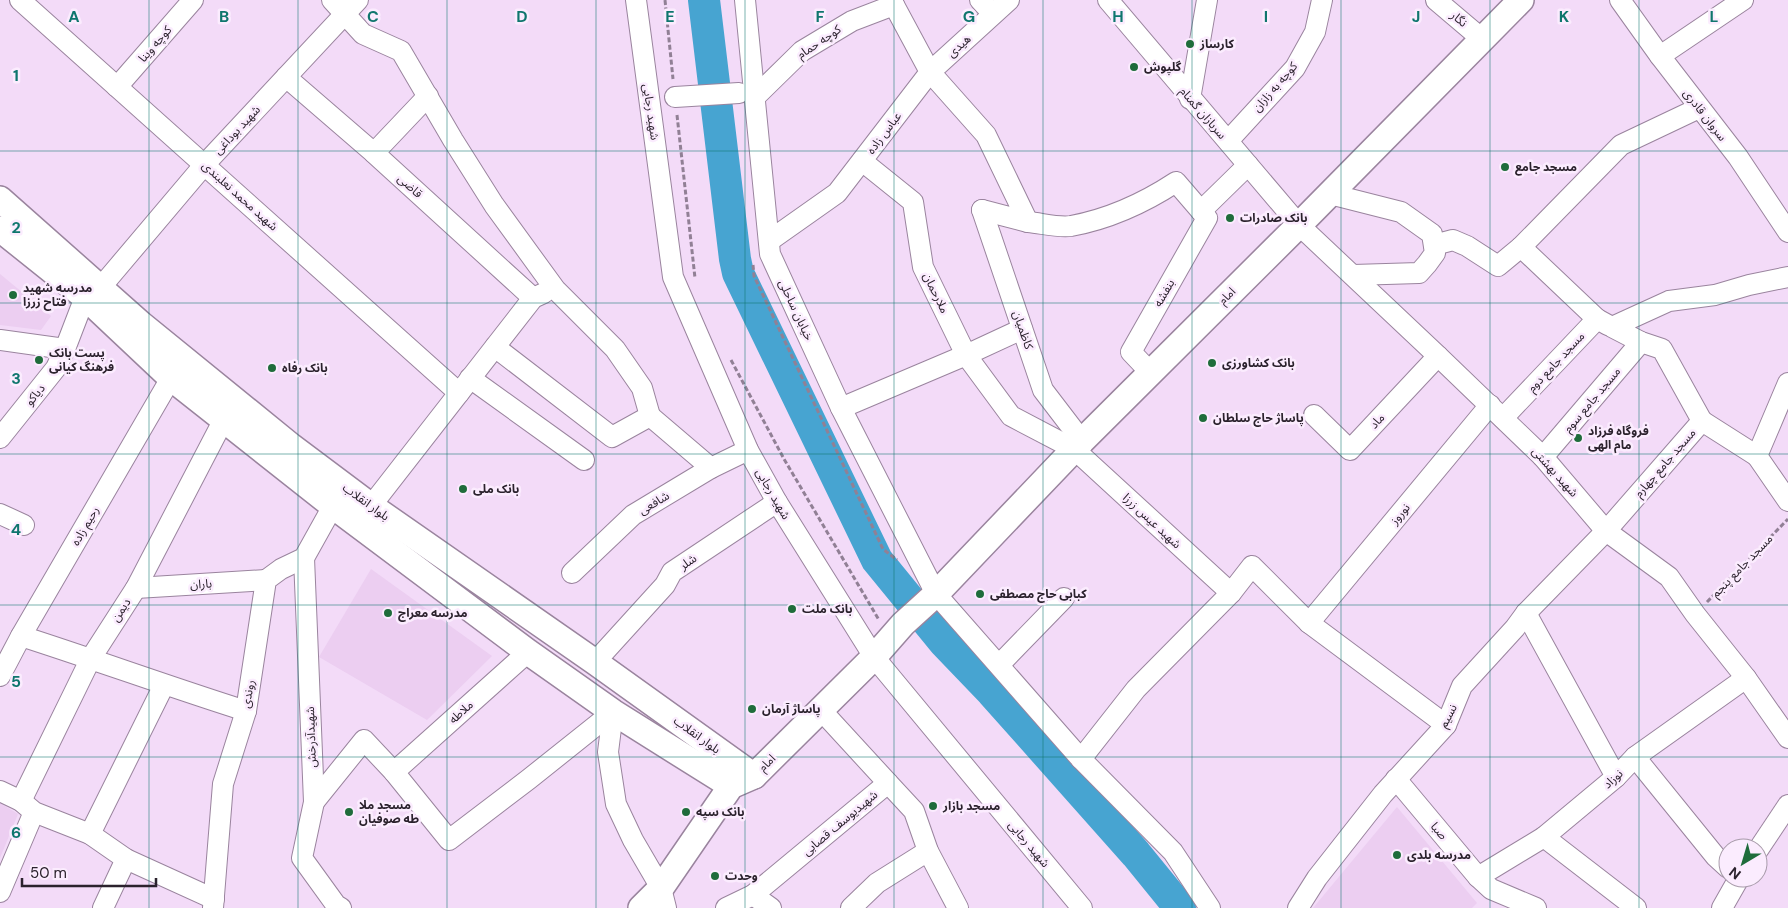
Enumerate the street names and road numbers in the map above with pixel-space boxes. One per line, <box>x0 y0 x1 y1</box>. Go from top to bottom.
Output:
street label: نگار <box>1446 7 1471 31</box>
street label: کوچه حمام <box>794 21 846 63</box>
street label: کوچه وینا <box>135 22 176 66</box>
street label: هیدی <box>944 31 974 61</box>
street label: کوچه به زازان <box>1249 58 1302 115</box>
street label: شهید رجایی <box>639 83 663 141</box>
street label: سربازان گمنام <box>1175 84 1230 143</box>
street label: سروان قادری <box>1680 86 1730 144</box>
street label: شهید بوداغی <box>210 102 264 158</box>
street label: عباس زاده <box>863 109 905 157</box>
street label: شهید محمد نعلبندی <box>199 158 281 234</box>
street label: قاضی <box>394 171 426 201</box>
street label: ملارحمان <box>919 270 953 316</box>
street label: بنفشه <box>1150 276 1178 310</box>
street label: خیابان ساحلی <box>775 277 817 343</box>
street label: امام <box>1215 284 1240 309</box>
street label: کاظمیان <box>1009 309 1037 352</box>
street label: مسجد جامع دوم <box>1524 328 1589 396</box>
street label: مسجد جامع سوم <box>1560 364 1625 437</box>
street label: دیاکو <box>21 381 49 409</box>
street label: ماد <box>1366 410 1388 432</box>
street label: مسجد جامع چهارم <box>1631 425 1700 502</box>
street label: شهید بهشتی <box>1528 443 1582 501</box>
street label: شهید رجایی <box>752 466 794 522</box>
street label: بلوار انقلاب <box>339 480 393 524</box>
street label: شافعی <box>636 488 672 518</box>
street label: شهید عیس زرزا <box>1119 490 1185 552</box>
street label: نوروز <box>1386 500 1414 529</box>
street label: رحیم زاده <box>67 503 104 549</box>
street label: مسجد جامع پنجم <box>1708 531 1777 602</box>
street label: شلر <box>675 550 700 574</box>
street label: باران <box>190 575 212 593</box>
street label: دیمن <box>107 595 135 625</box>
street label: روندی <box>238 679 258 709</box>
street label: ملاطه <box>445 697 477 727</box>
street label: نسیم <box>1435 701 1462 731</box>
street label: شهیدآذرخش <box>302 706 320 768</box>
street label: بلوار انقلاب <box>670 713 724 757</box>
street label: امام <box>755 751 780 776</box>
street label: نوزاد <box>1600 766 1626 792</box>
street label: شهیدیوسف قصابی <box>799 787 881 859</box>
street label: شهید رجایی <box>1005 817 1053 871</box>
street label: صبا <box>1427 819 1451 843</box>

